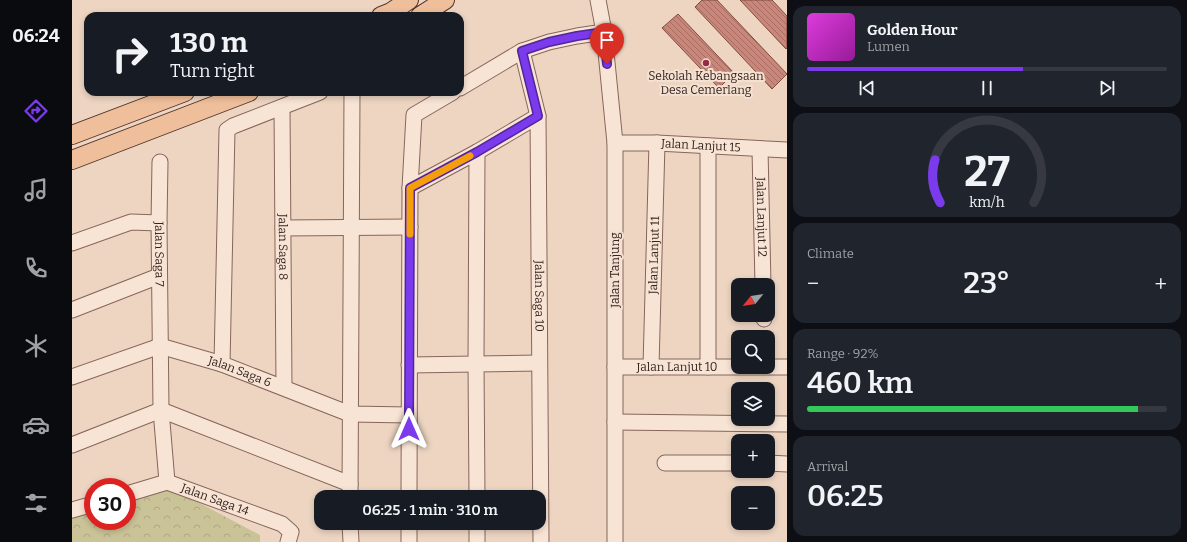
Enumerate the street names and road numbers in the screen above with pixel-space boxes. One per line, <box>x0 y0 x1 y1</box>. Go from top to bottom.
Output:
street label: Jalan Lanjut 15 <box>660 136 741 154</box>
street label: Jalan Lanjut 12 <box>754 176 769 257</box>
street label: Jalan Saga 8 <box>276 213 290 280</box>
street label: Jalan Lanjut 11 <box>646 216 662 295</box>
street label: Jalan Saga 7 <box>152 220 167 287</box>
street label: Jalan Tanjung <box>608 232 622 309</box>
street label: Jalan Saga 10 <box>532 259 547 332</box>
street label: Jalan Saga 6 <box>206 353 273 390</box>
street label: Jalan Lanjut 10 <box>636 360 717 374</box>
street label: Jalan Saga 14 <box>178 480 251 518</box>

